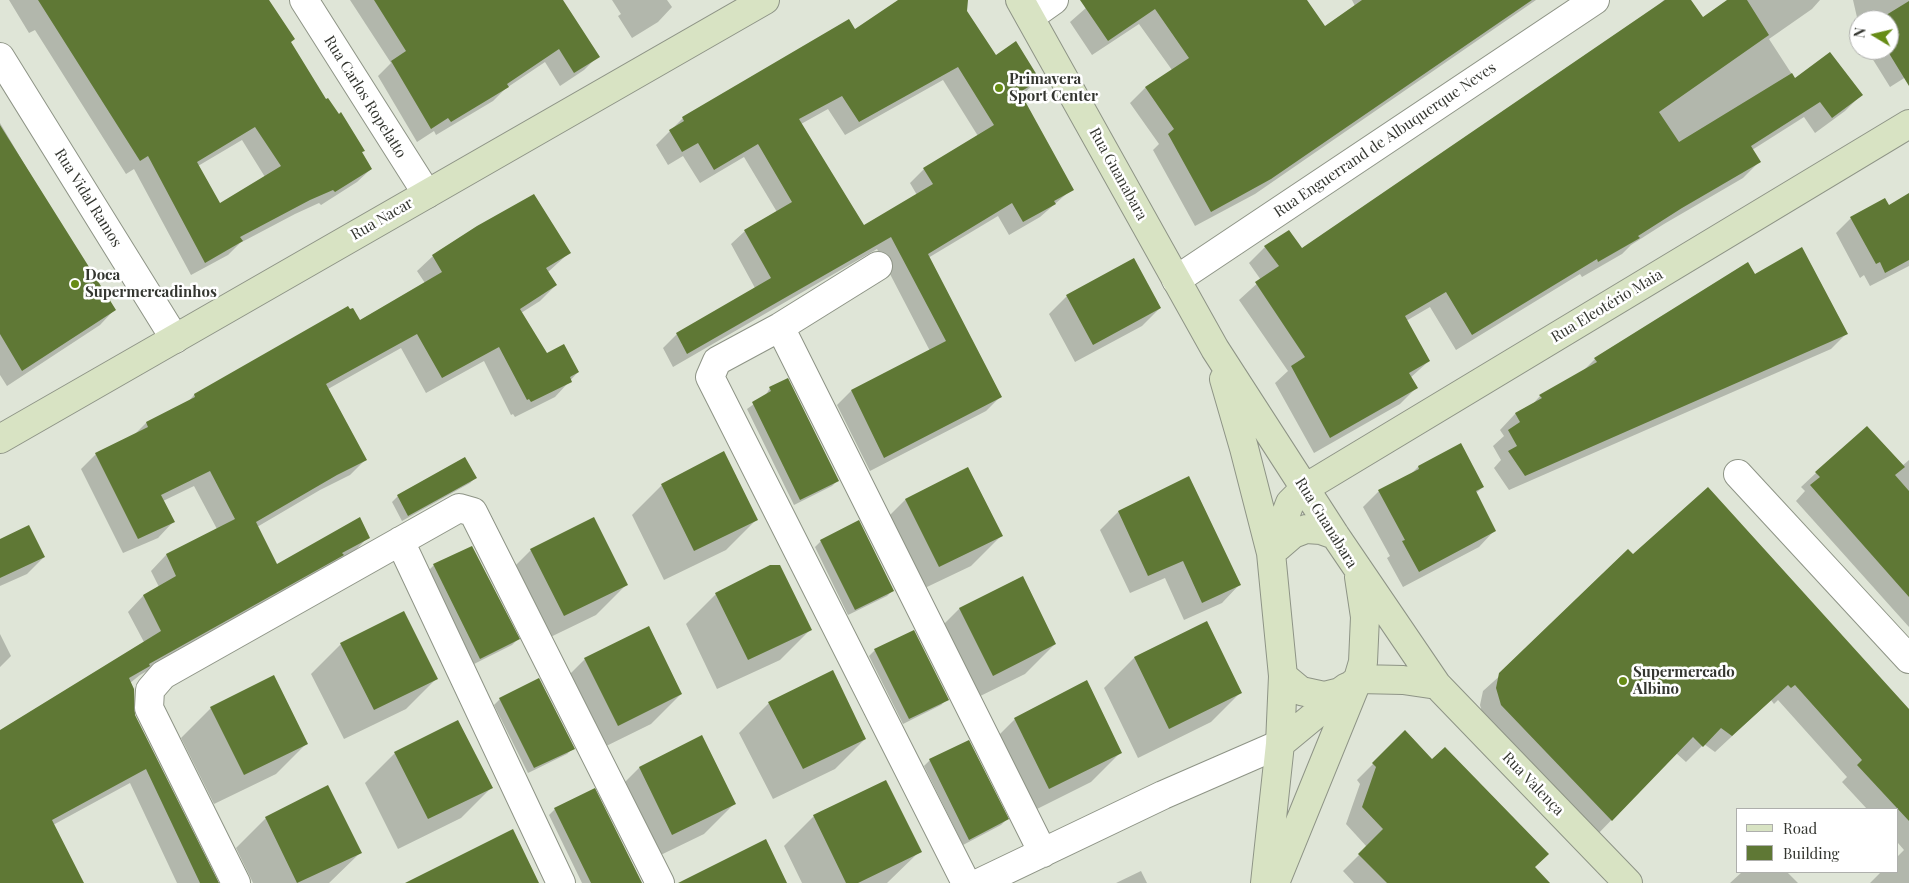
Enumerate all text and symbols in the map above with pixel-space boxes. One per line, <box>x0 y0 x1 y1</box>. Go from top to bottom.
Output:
north arrow <box>1849 10 1899 60</box>
text: N <box>1850 26 1870 39</box>
street label: Rua Carlos Ropelatto <box>320 33 410 161</box>
street label: Rua Enguerrand de Albuquerque Neves <box>1271 59 1499 221</box>
place label: Primavera Sport Center <box>1009 70 1098 105</box>
marker: Primavera Sport Center <box>993 82 1005 94</box>
street label: Rua Guanabara <box>1085 125 1151 223</box>
street label: Rua Vidal Ramos <box>51 145 125 251</box>
street label: Rua Nacar <box>348 194 416 244</box>
place label: Doca Supermercadinhos <box>85 266 217 301</box>
street label: Rua Eleotério Maia <box>1548 266 1666 346</box>
marker: Doca Supermercadinhos <box>69 278 81 290</box>
street label: Rua Guanabara <box>1291 475 1361 571</box>
place label: Supermercado Albino <box>1633 663 1735 698</box>
marker: Supermercado Albino <box>1617 675 1629 687</box>
street label: Rua Valença <box>1498 749 1568 819</box>
legend <box>1736 808 1899 873</box>
text: Road <box>1783 818 1817 838</box>
text: Building <box>1783 843 1839 863</box>

